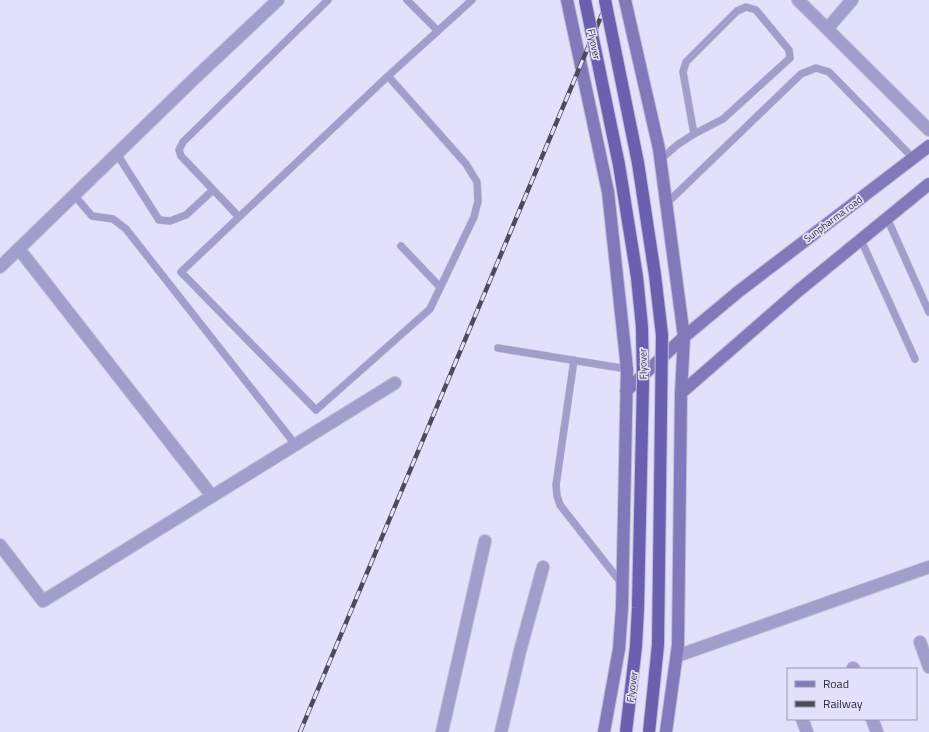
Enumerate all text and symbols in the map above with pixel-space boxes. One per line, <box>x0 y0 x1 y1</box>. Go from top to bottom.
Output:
street label: Flyover <box>583 27 605 61</box>
street label: Sunpharma road <box>801 192 865 246</box>
street label: Flyover <box>635 348 651 379</box>
legend <box>787 668 917 720</box>
street label: Flyover <box>623 670 641 703</box>
text: Road <box>823 674 849 693</box>
text: Railway <box>823 694 863 713</box>

